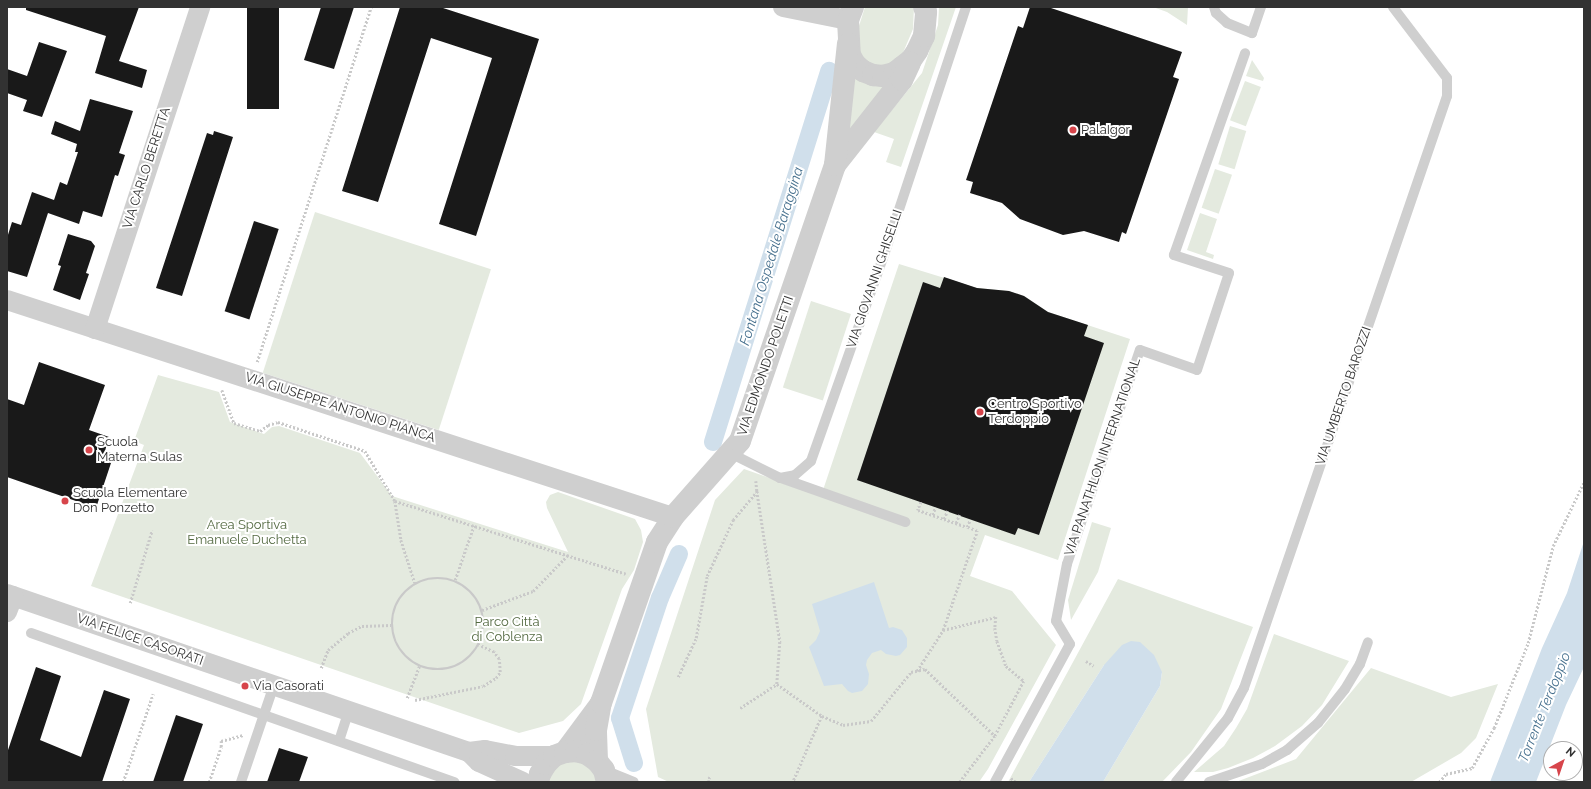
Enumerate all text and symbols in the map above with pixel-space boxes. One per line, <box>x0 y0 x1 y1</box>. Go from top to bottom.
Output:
street label: VIA CARLO BERETTA <box>120 105 174 231</box>
place label: PalaIgor <box>1081 122 1130 138</box>
marker: PalaIgor <box>1068 125 1078 135</box>
water label: Fontana Ospedale Baraggina <box>736 165 806 347</box>
street label: VIA GIOVANNI GHISELLI <box>844 207 906 351</box>
street label: VIA EDMONDO POLETTI <box>735 294 797 438</box>
street label: VIA UMBERTO BAROZZI <box>1313 324 1375 468</box>
street label: VIA PANATHLON INTERNATIONAL <box>1062 356 1144 558</box>
street label: VIA GIUSEPPE ANTONIO PIANCA <box>243 370 437 446</box>
place label: Centro Sportivo Terdoppio <box>988 397 1082 428</box>
marker: Centro Sportivo Terdoppio <box>975 407 985 417</box>
place label: Scuola Materna Sulas <box>97 435 182 466</box>
marker: Scuola Materna Sulas <box>84 445 94 455</box>
place label: Scuola Elementare Don Ponzetto <box>73 486 187 517</box>
marker: Scuola Elementare Don Ponzetto <box>60 496 70 506</box>
park label: Area Sportiva Emanuele Duchetta <box>187 518 307 549</box>
street label: VIA FELICE CASORATI <box>74 611 206 669</box>
park label: Parco Città di Coblenza <box>471 615 543 646</box>
water label: Torrente Terdoppio <box>1514 649 1574 765</box>
place label: Via Casorati <box>253 678 324 694</box>
marker: Via Casorati <box>240 681 250 691</box>
north arrow <box>1543 741 1583 781</box>
text: N <box>1563 745 1578 760</box>

